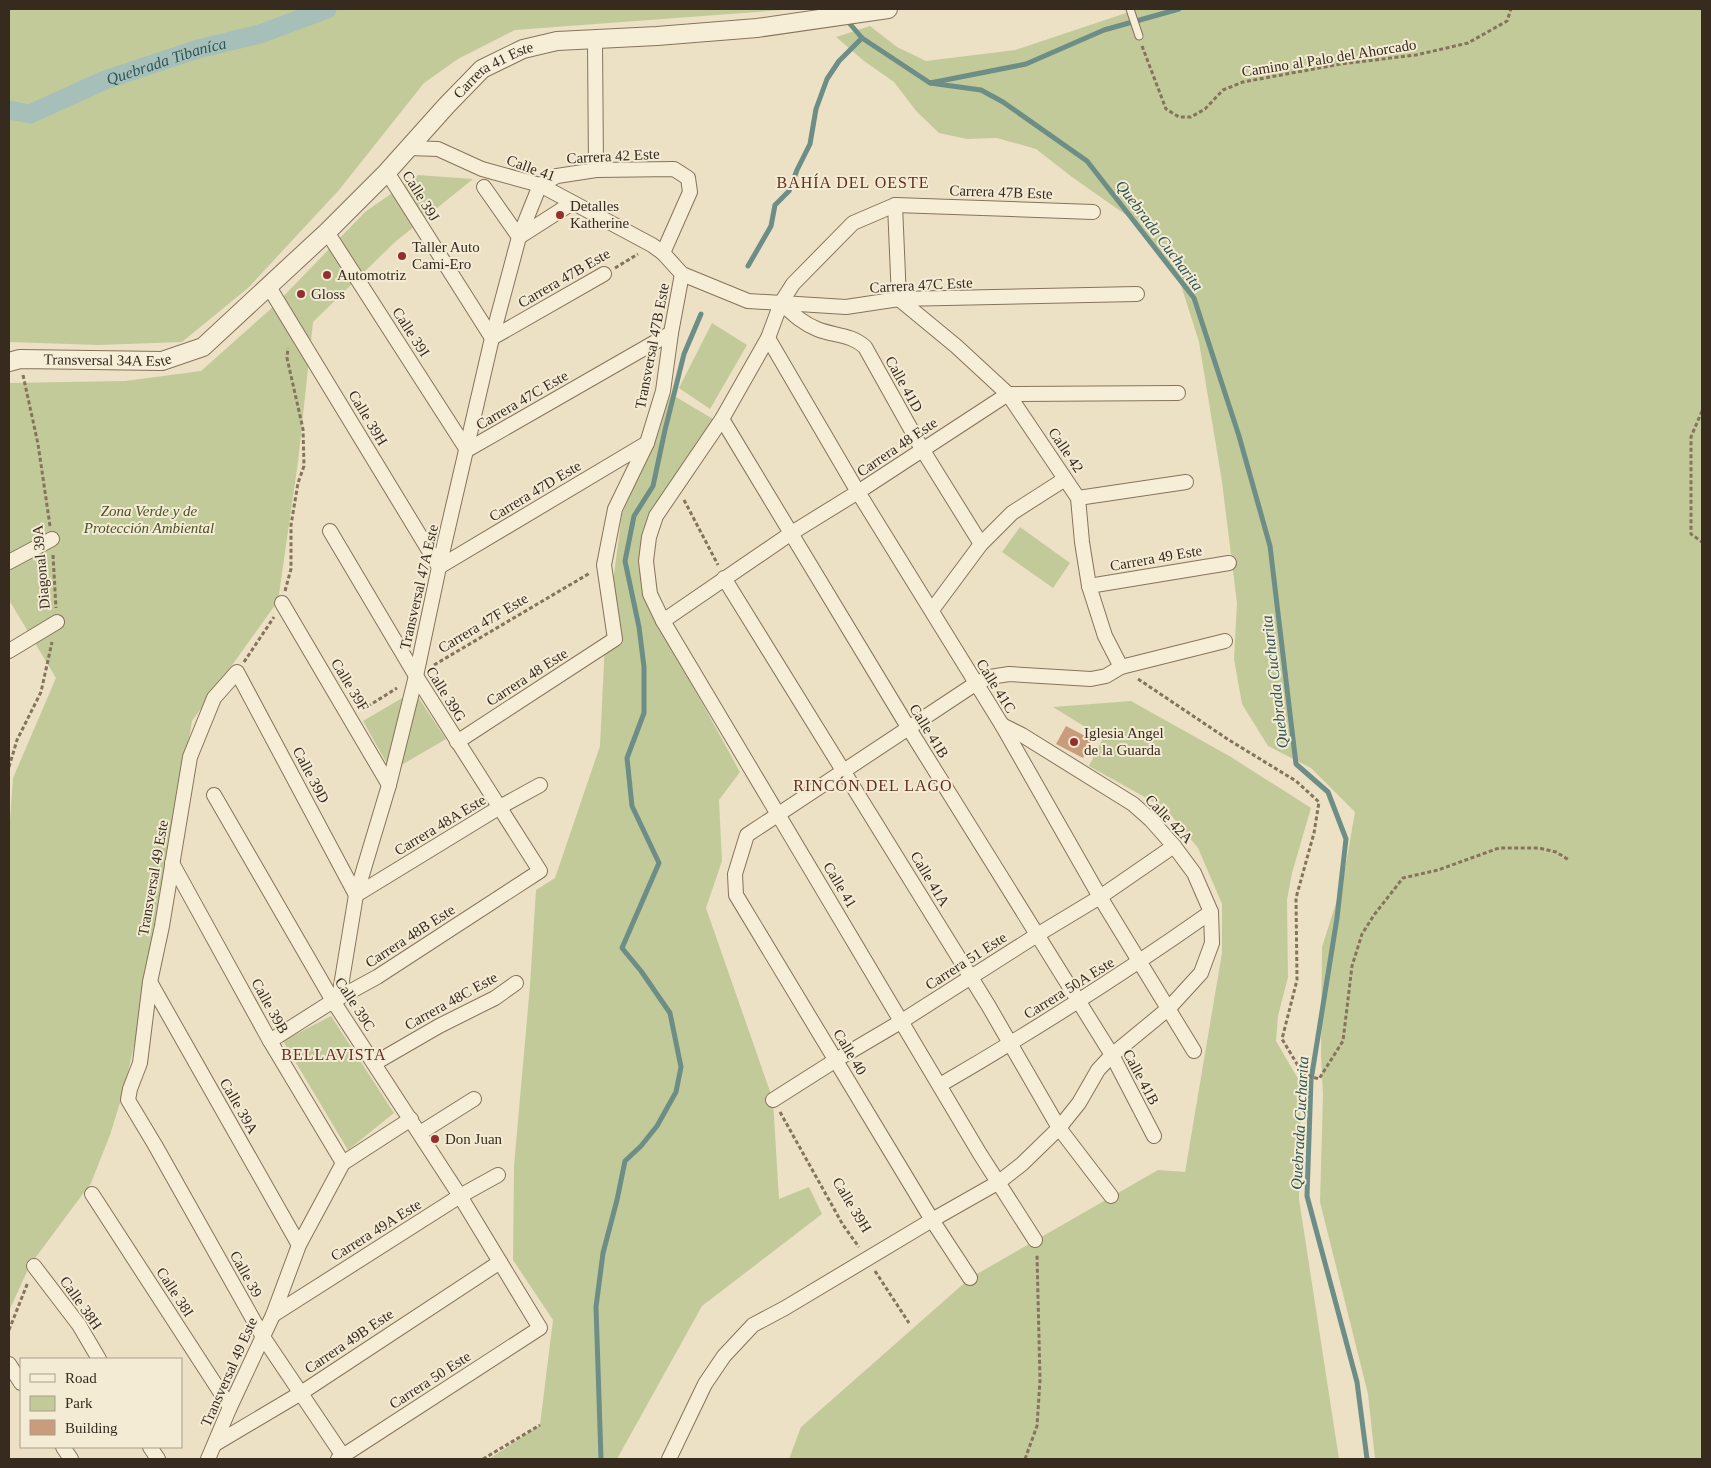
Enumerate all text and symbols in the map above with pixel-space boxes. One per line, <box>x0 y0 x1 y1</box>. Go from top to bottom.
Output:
water label: Quebrada Tibaníca <box>104 34 228 88</box>
street label: Camino al Palo del Ahorcado <box>1241 36 1417 80</box>
street label: Carrera 41 Este <box>450 39 535 102</box>
street label: Carrera 42 Este <box>566 146 660 166</box>
street label: Calle 41 <box>505 152 557 184</box>
street label: Calle 39J <box>399 168 443 224</box>
district label: BAHÍA DEL OESTE <box>776 173 930 191</box>
water label: Quebrada Cucharita <box>1113 177 1207 294</box>
street label: Carrera 47B Este <box>949 182 1053 202</box>
place label: Detalles Katherine <box>570 198 629 231</box>
marker: Detalles Katherine <box>554 209 566 221</box>
place label: Taller Auto Cami-Ero <box>412 239 480 272</box>
street label: Carrera 47B Este <box>515 245 613 311</box>
marker: Taller Auto Cami-Ero <box>396 250 408 262</box>
place label: Automotriz <box>337 267 406 283</box>
marker: Automotriz <box>321 269 333 281</box>
street label: Carrera 47C Este <box>869 274 973 296</box>
street label: Transversal 47B Este <box>632 281 672 410</box>
place label: Gloss <box>311 286 345 302</box>
marker: Gloss <box>295 288 307 300</box>
street label: Calle 39I <box>389 304 433 360</box>
street label: Transversal 34A Este <box>44 350 174 369</box>
street label: Calle 41D <box>882 353 926 415</box>
street label: Carrera 47C Este <box>473 367 571 433</box>
street label: Calle 39H <box>345 388 391 449</box>
street label: Carrera 48 Este <box>854 414 940 480</box>
street label: Calle 42 <box>1045 425 1087 475</box>
street label: Carrera 47D Este <box>486 457 584 525</box>
park label: Zona Verde y de Protección Ambiental <box>83 503 214 536</box>
street label: Transversal 47A Este <box>397 523 441 651</box>
street label: Diagonal 39A <box>29 524 53 610</box>
street label: Carrera 49 Este <box>1109 542 1204 574</box>
street label: Carrera 47F Este <box>435 590 531 656</box>
water label: Quebrada Cucharita <box>1258 615 1291 749</box>
street label: Carrera 48 Este <box>484 645 571 709</box>
street label: Calle 39F <box>328 656 372 714</box>
street label: Calle 41C <box>973 656 1019 716</box>
street label: Calle 39G <box>423 664 469 724</box>
street label: Calle 41B <box>906 701 952 761</box>
place label: Iglesia Angel de la Guarda <box>1084 725 1164 758</box>
marker: Iglesia Angel de la Guarda <box>1068 736 1080 748</box>
street label: Calle 39D <box>290 744 333 806</box>
district label: RINCÓN DEL LAGO <box>793 776 953 794</box>
street label: Carrera 48A Este <box>392 791 489 858</box>
street label: Calle 42A <box>1142 791 1196 847</box>
street label: Transversal 49 Este <box>135 818 171 937</box>
street label: Calle 41A <box>907 849 953 910</box>
street label: Calle 41 <box>820 859 860 911</box>
street label: Carrera 48B Este <box>362 901 458 971</box>
street label: Carrera 51 Este <box>923 929 1010 993</box>
street label: Carrera 50A Este <box>1021 954 1117 1022</box>
street label: Carrera 48C Este <box>402 969 500 1033</box>
street label: Calle 39C <box>332 974 378 1034</box>
street label: Calle 39B <box>248 976 292 1036</box>
street label: Calle 40 <box>830 1026 870 1078</box>
district label: BELLAVISTA <box>281 1046 387 1063</box>
street label: Calle 41B <box>1120 1047 1162 1107</box>
water label: Quebrada Cucharita <box>1288 1056 1311 1190</box>
street label: Calle 39A <box>217 1075 261 1137</box>
place label: Don Juan <box>445 1131 503 1147</box>
marker: Don Juan <box>429 1133 441 1145</box>
street label: Calle 39H <box>829 1175 875 1236</box>
street label: Carrera 49A Este <box>328 1196 424 1264</box>
street label: Calle 39 <box>227 1248 265 1300</box>
street label: Calle 38I <box>153 1264 197 1320</box>
street label: Calle 38H <box>57 1273 105 1333</box>
street label: Carrera 49B Este <box>302 1305 397 1377</box>
street label: Transversal 49 Este <box>198 1315 260 1429</box>
street label: Carrera 50 Este <box>387 1348 474 1412</box>
legend <box>20 1358 182 1448</box>
text: Road <box>65 1370 97 1386</box>
text: Park <box>65 1395 93 1411</box>
text: Building <box>65 1420 118 1436</box>

